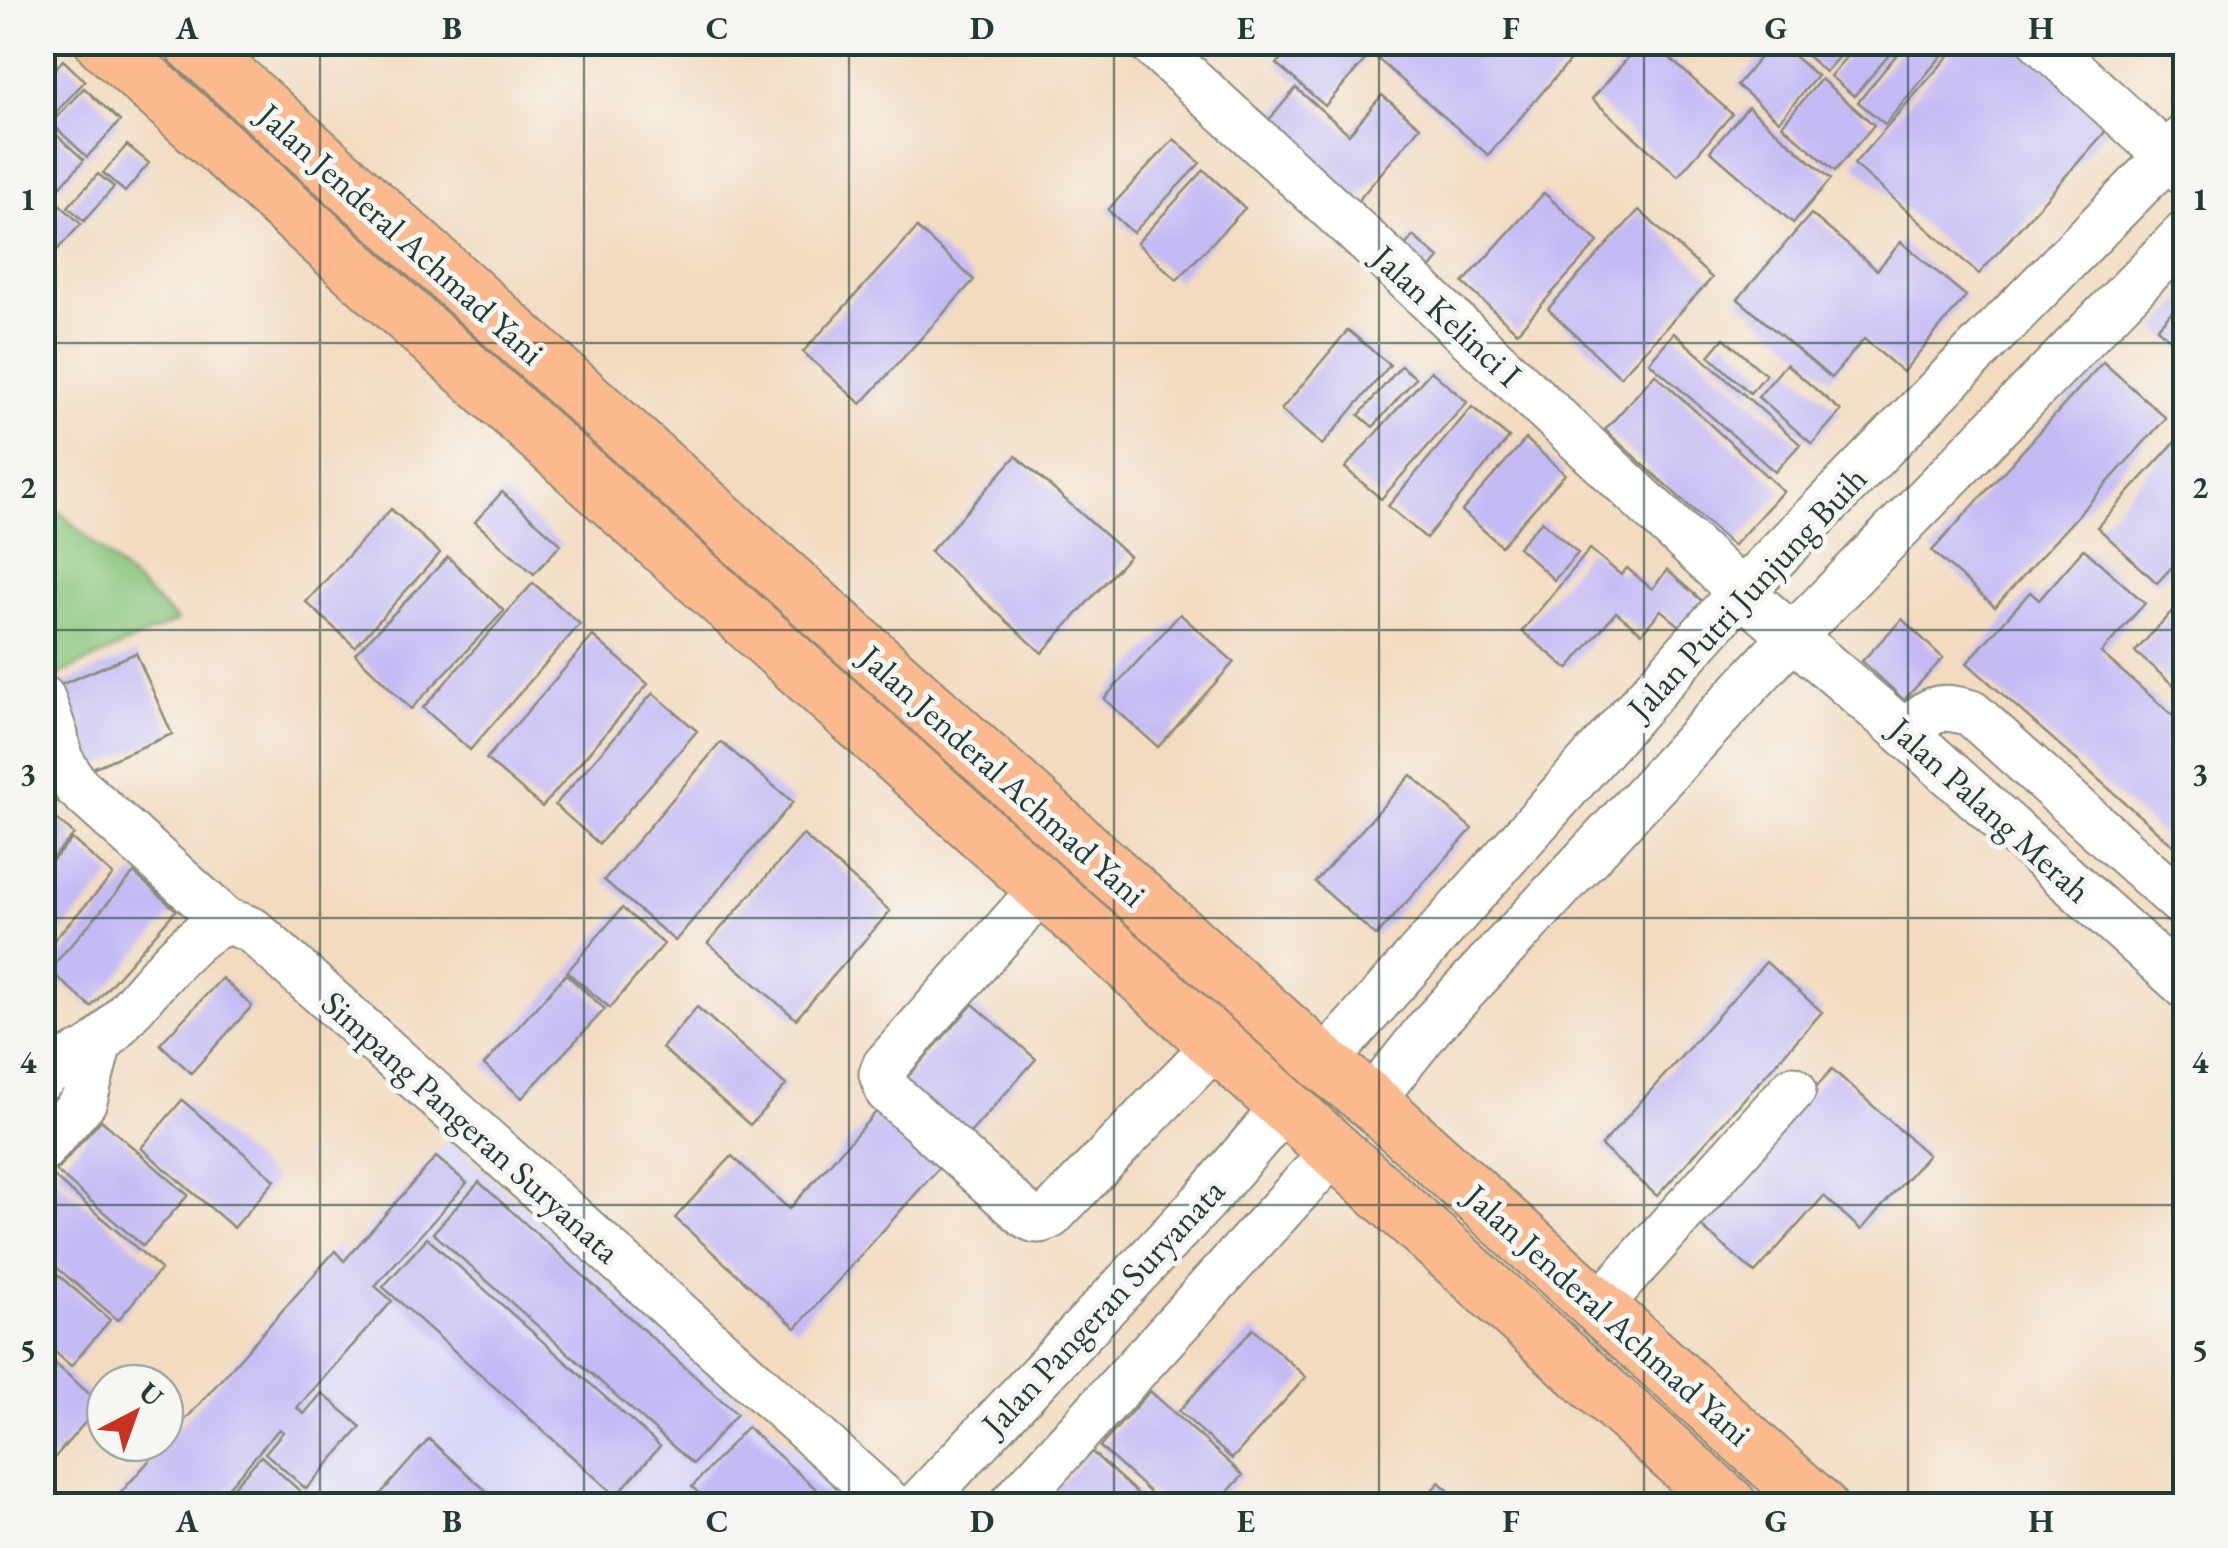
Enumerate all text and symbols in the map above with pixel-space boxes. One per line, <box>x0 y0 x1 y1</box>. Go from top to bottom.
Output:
text: A <box>174 7 199 49</box>
text: B <box>442 7 462 49</box>
text: C <box>706 7 728 49</box>
text: D <box>970 7 994 49</box>
text: E <box>1237 7 1255 49</box>
text: F <box>1502 7 1520 49</box>
text: G <box>1764 7 1788 49</box>
text: H <box>2028 7 2054 49</box>
street label: Jalan Jenderal Achmad Yani <box>246 91 554 374</box>
text: 1 <box>20 178 36 220</box>
text: 1 <box>2192 178 2208 220</box>
street label: Jalan Kelinci I <box>1361 233 1532 396</box>
street label: Jalan Putri Junjung Buih <box>1615 456 1876 731</box>
text: 2 <box>20 466 37 508</box>
text: 2 <box>2192 466 2209 508</box>
street label: Jalan Jenderal Achmad Yani <box>848 633 1156 916</box>
street label: Jalan Palang Merah <box>1878 705 2101 912</box>
text: 3 <box>20 753 36 795</box>
text: 3 <box>2192 753 2208 795</box>
street label: Simpang Pangeran Suryanata <box>313 980 630 1273</box>
text: 4 <box>20 1041 38 1083</box>
text: 4 <box>2192 1041 2210 1083</box>
street label: Jalan Pangeran Suryanata <box>969 1168 1234 1447</box>
street label: Jalan Jenderal Achmad Yani <box>1453 1172 1761 1455</box>
text: 5 <box>20 1329 36 1371</box>
text: 5 <box>2192 1329 2208 1371</box>
north arrow <box>85 1363 185 1463</box>
text: U <box>132 1374 171 1415</box>
text: A <box>174 1500 199 1542</box>
text: B <box>442 1500 462 1542</box>
text: C <box>706 1500 728 1542</box>
text: D <box>970 1500 994 1542</box>
text: E <box>1237 1500 1255 1542</box>
text: F <box>1502 1500 1520 1542</box>
text: G <box>1764 1500 1788 1542</box>
text: H <box>2028 1500 2054 1542</box>

